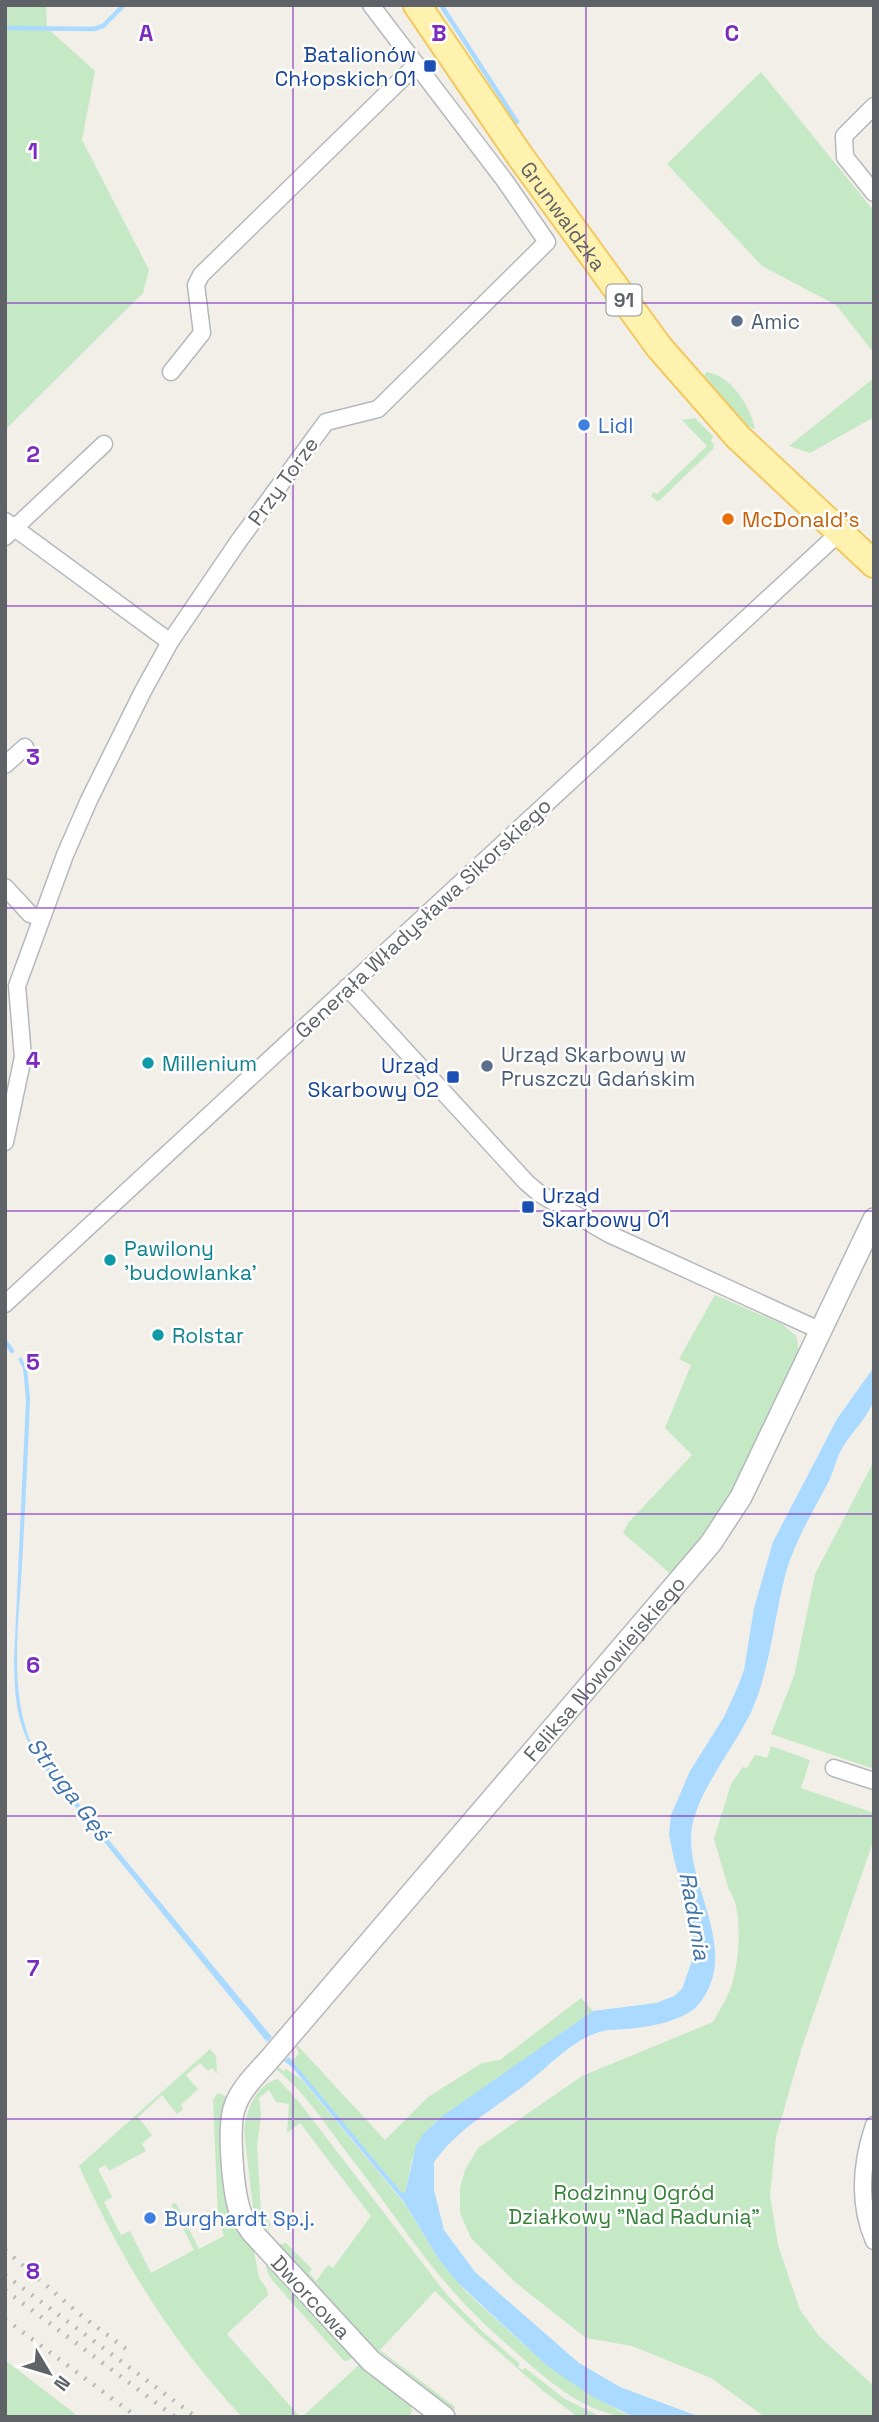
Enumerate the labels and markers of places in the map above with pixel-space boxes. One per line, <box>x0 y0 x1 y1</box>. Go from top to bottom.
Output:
place label: Batalionów Chłopskich 01 <box>275 41 416 92</box>
marker: Batalionów Chłopskich 01 <box>422 58 438 74</box>
place label: Amic <box>751 308 800 335</box>
marker: Amic <box>729 313 745 329</box>
place label: Lidl <box>598 412 633 439</box>
marker: Lidl <box>576 417 592 433</box>
place label: McDonald's <box>742 506 860 533</box>
marker: McDonald's <box>720 511 736 527</box>
place label: Urząd Skarbowy w Pruszczu Gdańskim <box>501 1041 695 1092</box>
place label: Millenium <box>162 1050 257 1077</box>
place label: Urząd Skarbowy 02 <box>308 1052 439 1103</box>
marker: Millenium <box>140 1055 156 1071</box>
marker: Urząd Skarbowy w Pruszczu Gdańskim <box>479 1058 495 1074</box>
marker: Urząd Skarbowy 02 <box>445 1069 461 1085</box>
place label: Urząd Skarbowy 01 <box>542 1182 670 1233</box>
marker: Urząd Skarbowy 01 <box>520 1199 536 1215</box>
place label: Pawilony 'budowlanka' <box>124 1235 257 1286</box>
marker: Pawilony 'budowlanka' <box>102 1252 118 1268</box>
place label: Rolstar <box>172 1322 244 1349</box>
marker: Rolstar <box>150 1327 166 1343</box>
place label: Burghardt Sp.j. <box>164 2205 315 2232</box>
marker: Burghardt Sp.j. <box>142 2210 158 2226</box>

